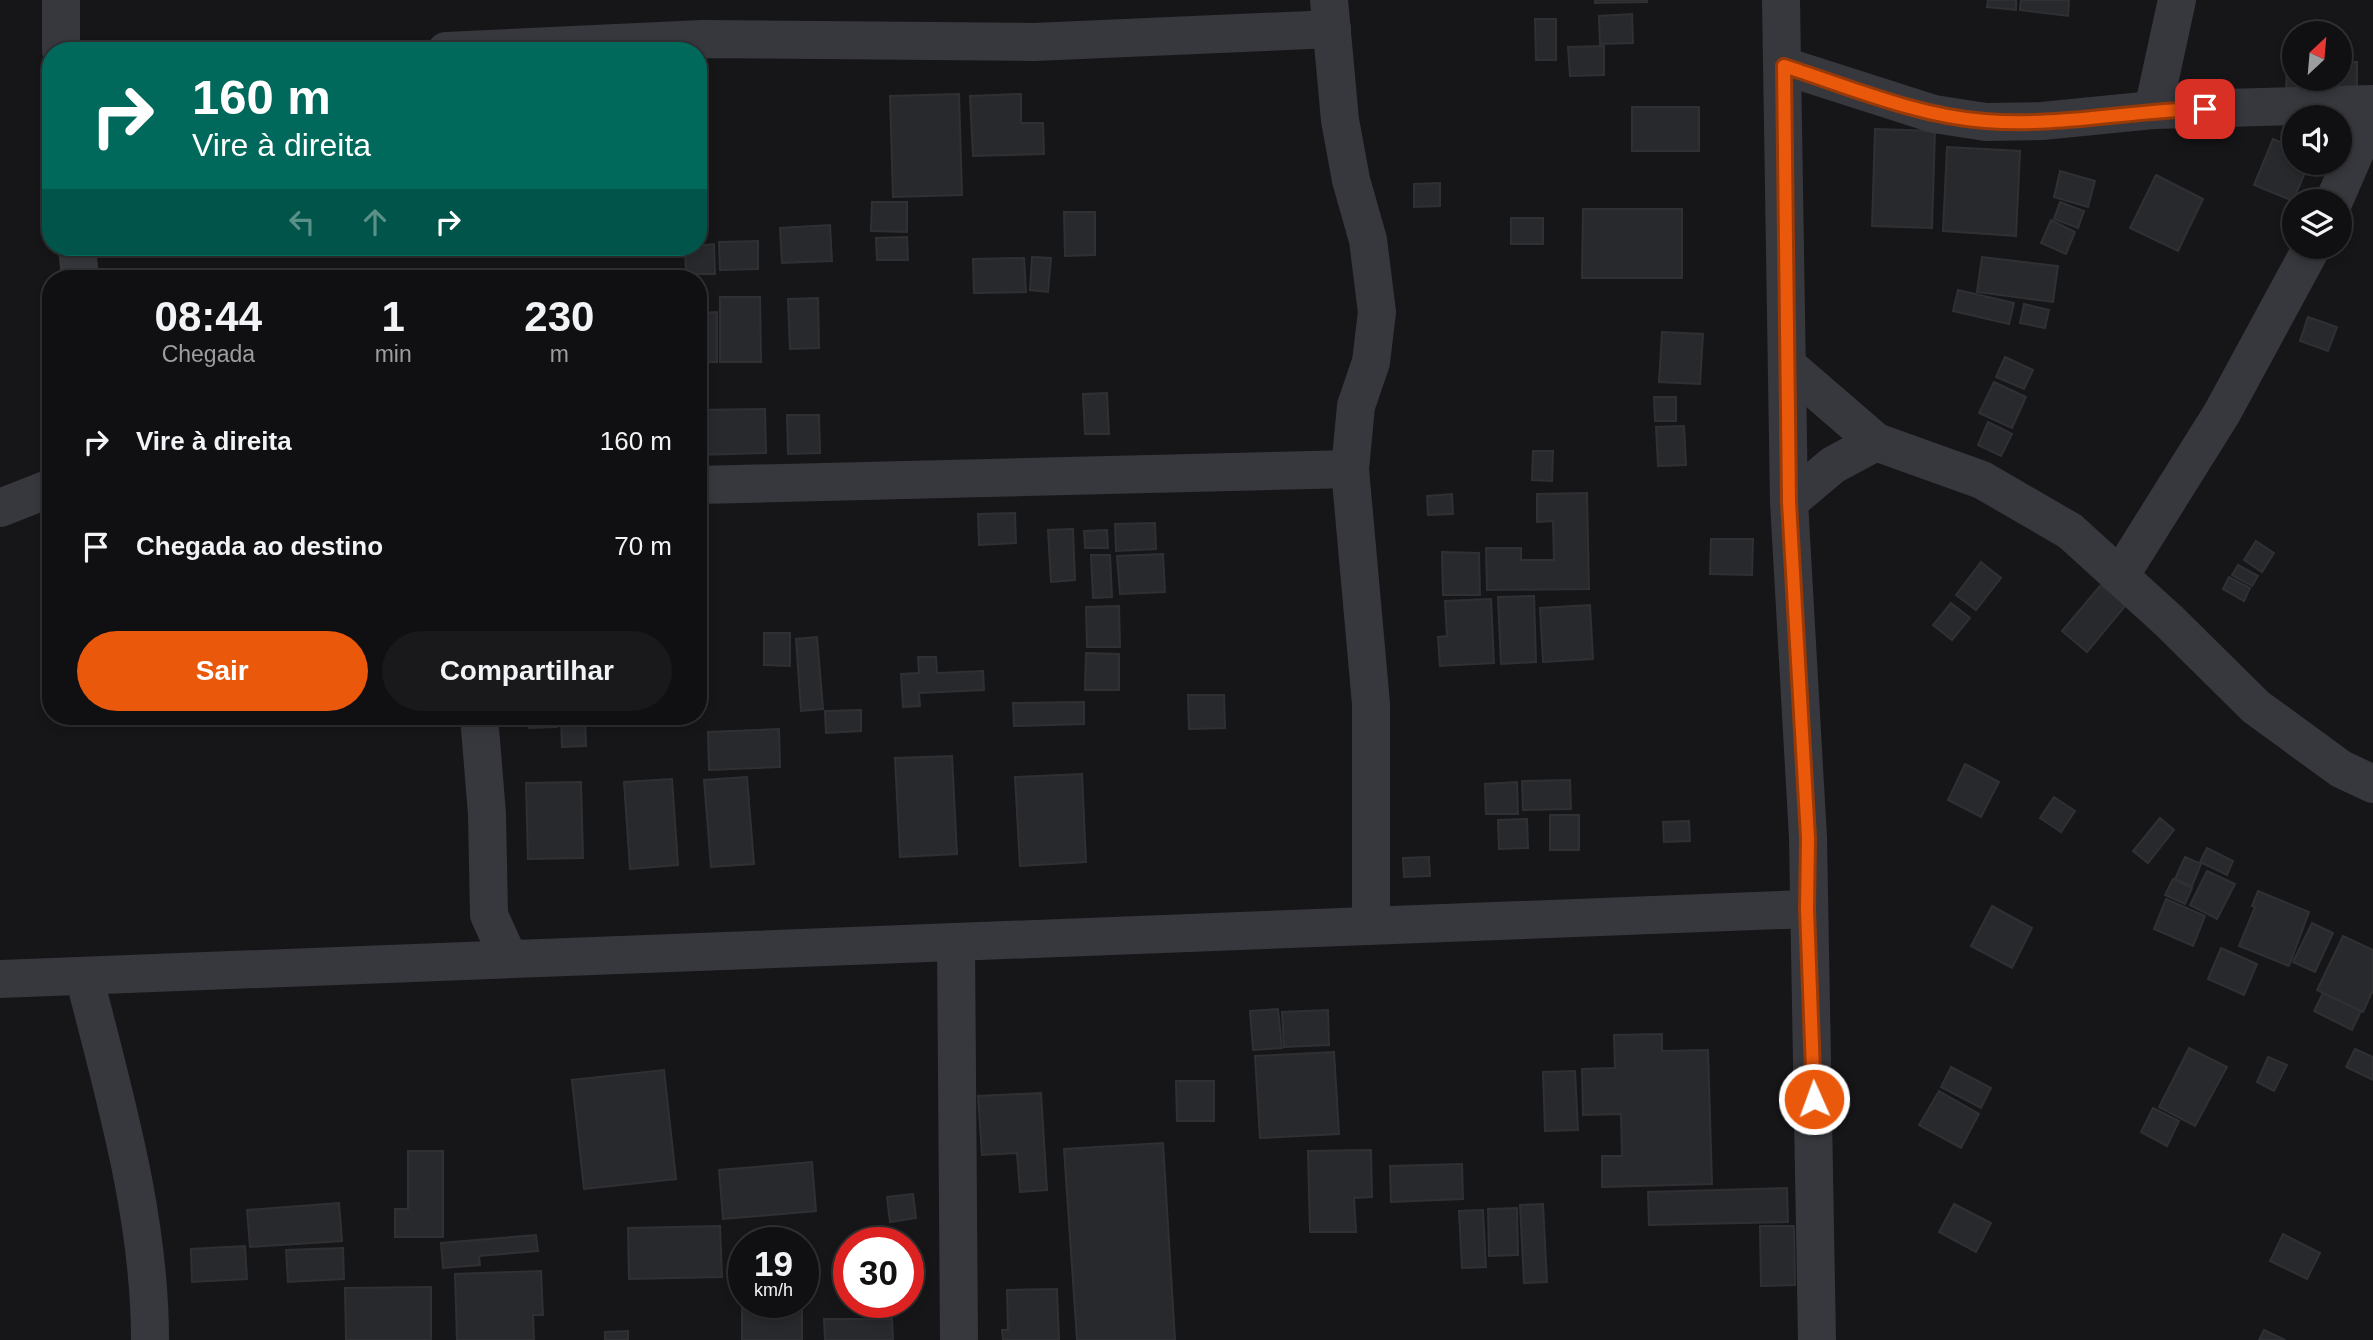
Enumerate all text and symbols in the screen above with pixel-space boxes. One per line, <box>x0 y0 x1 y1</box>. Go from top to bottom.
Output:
north arrow <box>2282 21 2352 91</box>
map controls <box>2282 21 2352 259</box>
icon: right <box>77 70 168 161</box>
text: 160 m <box>192 70 331 124</box>
pin <box>2175 79 2235 139</box>
icon: arrive <box>2186 90 2224 128</box>
button: sound <box>2282 105 2352 175</box>
text: Vire à direita <box>192 127 371 163</box>
button: layers <box>2282 189 2352 259</box>
icon: left <box>283 203 321 241</box>
icon: ahead <box>356 203 394 241</box>
icon: right <box>429 203 467 241</box>
text: 08:44 <box>155 293 262 340</box>
text: 1 <box>381 293 405 340</box>
text: 230 <box>524 293 594 340</box>
text: Chegada <box>162 341 255 367</box>
text: min <box>375 341 412 367</box>
text: m <box>550 341 569 367</box>
icon: right <box>77 423 115 461</box>
text: Vire à direita <box>136 426 292 456</box>
text: 160 m <box>600 426 672 456</box>
icon: arrive <box>77 528 115 566</box>
text: Chegada ao destino <box>136 531 383 561</box>
text: 70 m <box>614 531 672 561</box>
button: Sair <box>77 631 368 711</box>
button: Compartilhar <box>382 631 672 711</box>
position arrow <box>1777 1062 1851 1136</box>
speed limit sign: 30 <box>833 1227 924 1318</box>
text: 19 <box>754 1244 793 1283</box>
text: km/h <box>754 1280 793 1300</box>

